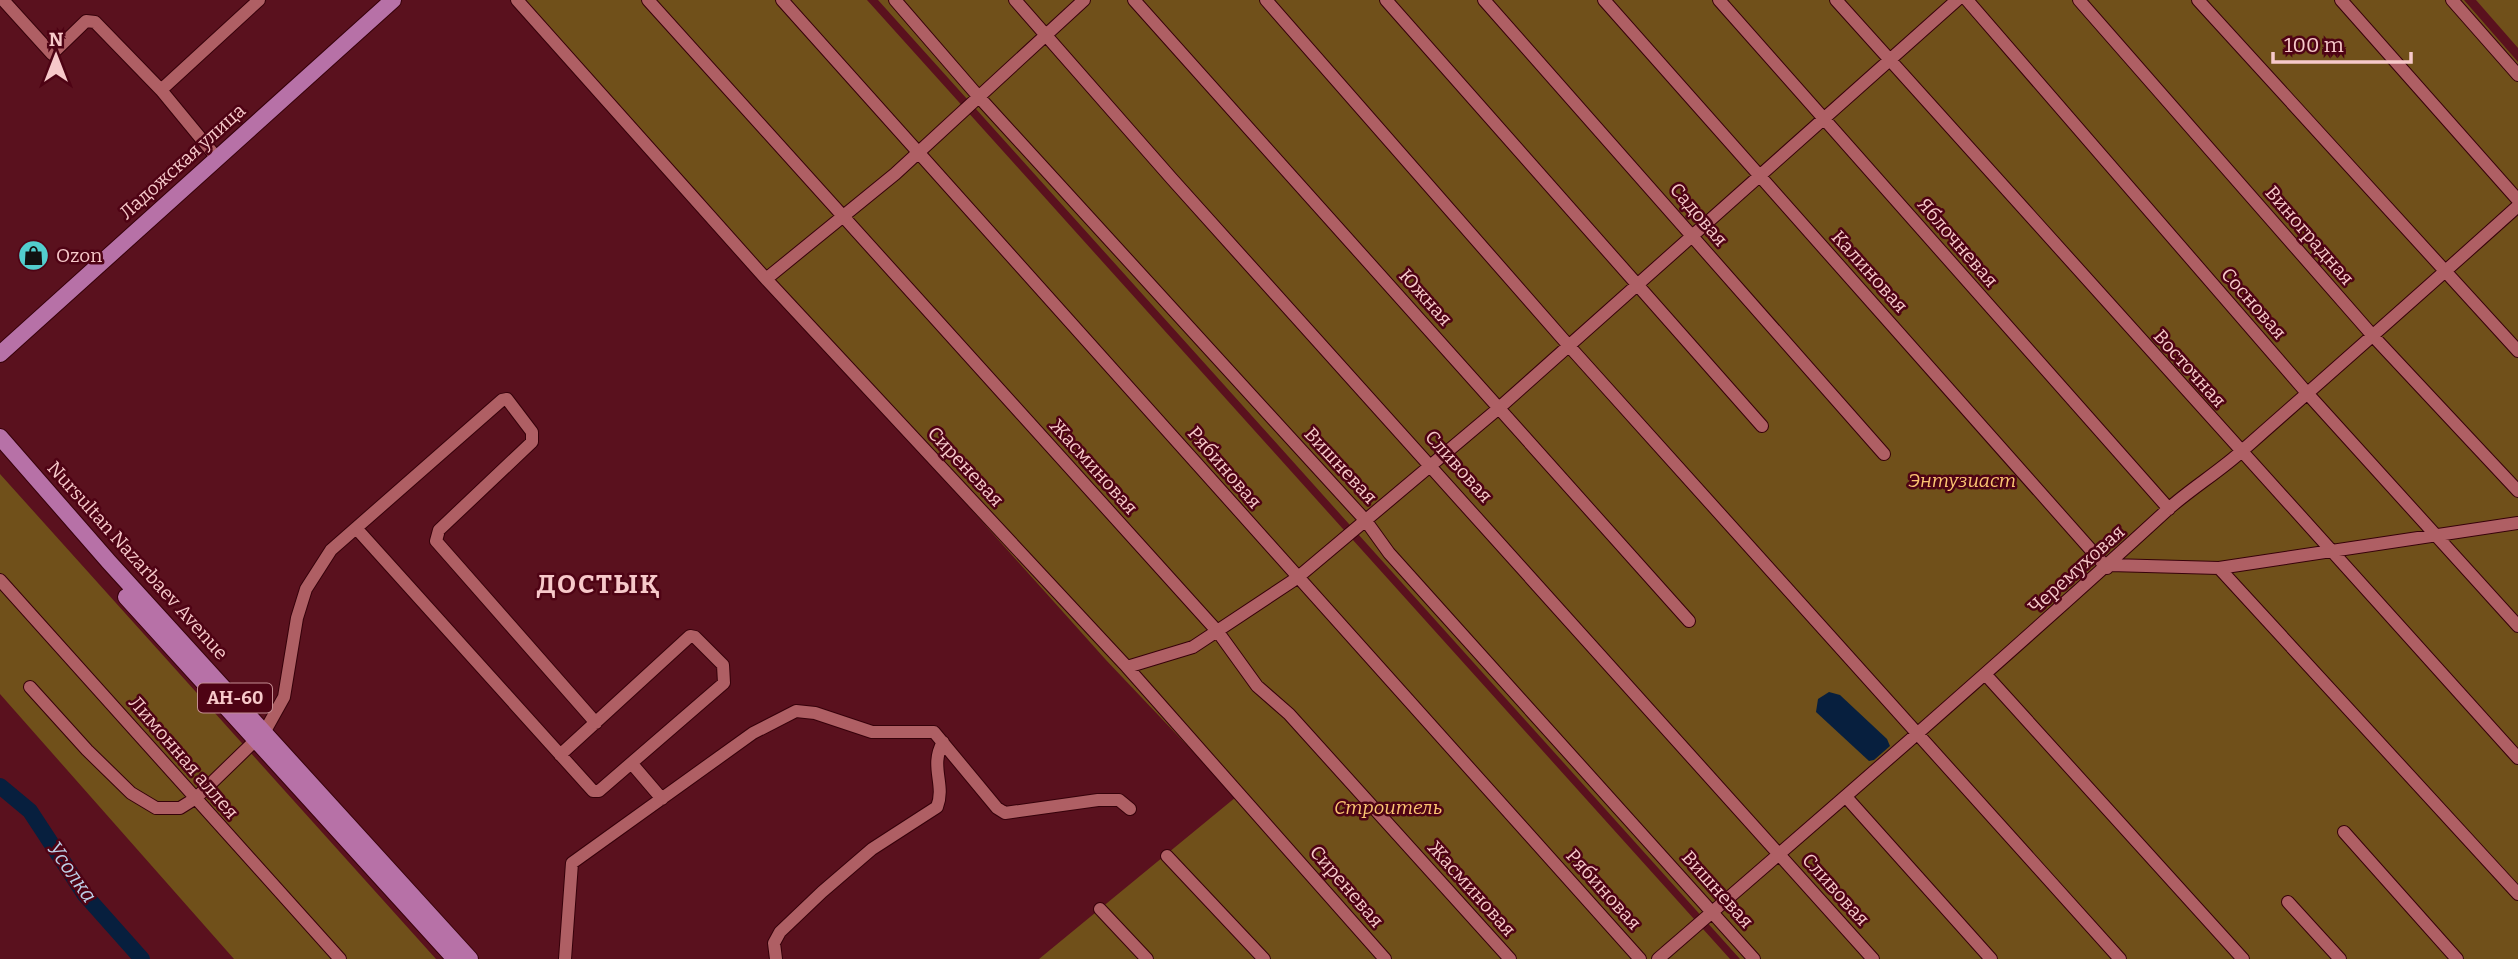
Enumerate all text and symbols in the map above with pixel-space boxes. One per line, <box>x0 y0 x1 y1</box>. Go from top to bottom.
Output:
north arrow <box>21 21 91 91</box>
scale bar <box>2273 21 2411 65</box>
text: N <box>49 28 64 51</box>
text: 100 m <box>2284 32 2344 58</box>
street label: Ладожская улица <box>115 98 250 224</box>
street label: Садовая <box>1665 178 1732 251</box>
street label: Виноградная <box>2260 181 2359 289</box>
street label: Яблочневая <box>1913 193 2003 292</box>
street label: Калиновая <box>1827 226 1912 317</box>
shop icon: Ozon <box>16 238 50 272</box>
place label: Ozon <box>56 244 102 267</box>
street label: Сосновая <box>2216 263 2291 344</box>
street label: Южная <box>1394 264 1457 330</box>
street label: Восточная <box>2149 325 2231 412</box>
street label: Жасминовая <box>1045 414 1142 519</box>
street label: Сиреневая <box>923 422 1008 511</box>
street label: Рябиновая <box>1183 422 1266 513</box>
street label: Вишневая <box>1300 422 1382 508</box>
street label: Сливовая <box>1420 425 1497 507</box>
street label: Nursultan Nazarbaev Avenue <box>42 456 233 664</box>
park label: Энтузиаст <box>1908 469 2016 492</box>
street label: Черемуховая <box>2023 520 2129 619</box>
district label: ДОСТЫҚ <box>537 569 661 600</box>
road number: АН-60 <box>198 684 272 712</box>
street label: Лимонная аллея <box>124 691 243 823</box>
park label: Строитель <box>1334 796 1442 819</box>
water label: Усолка <box>42 836 102 908</box>
street label: Жасминовая <box>1423 836 1520 941</box>
street label: Сиреневая <box>1305 841 1388 932</box>
street label: Рябиновая <box>1561 844 1646 934</box>
street label: Вишневая <box>1677 846 1758 933</box>
street label: Сливовая <box>1797 848 1874 930</box>

